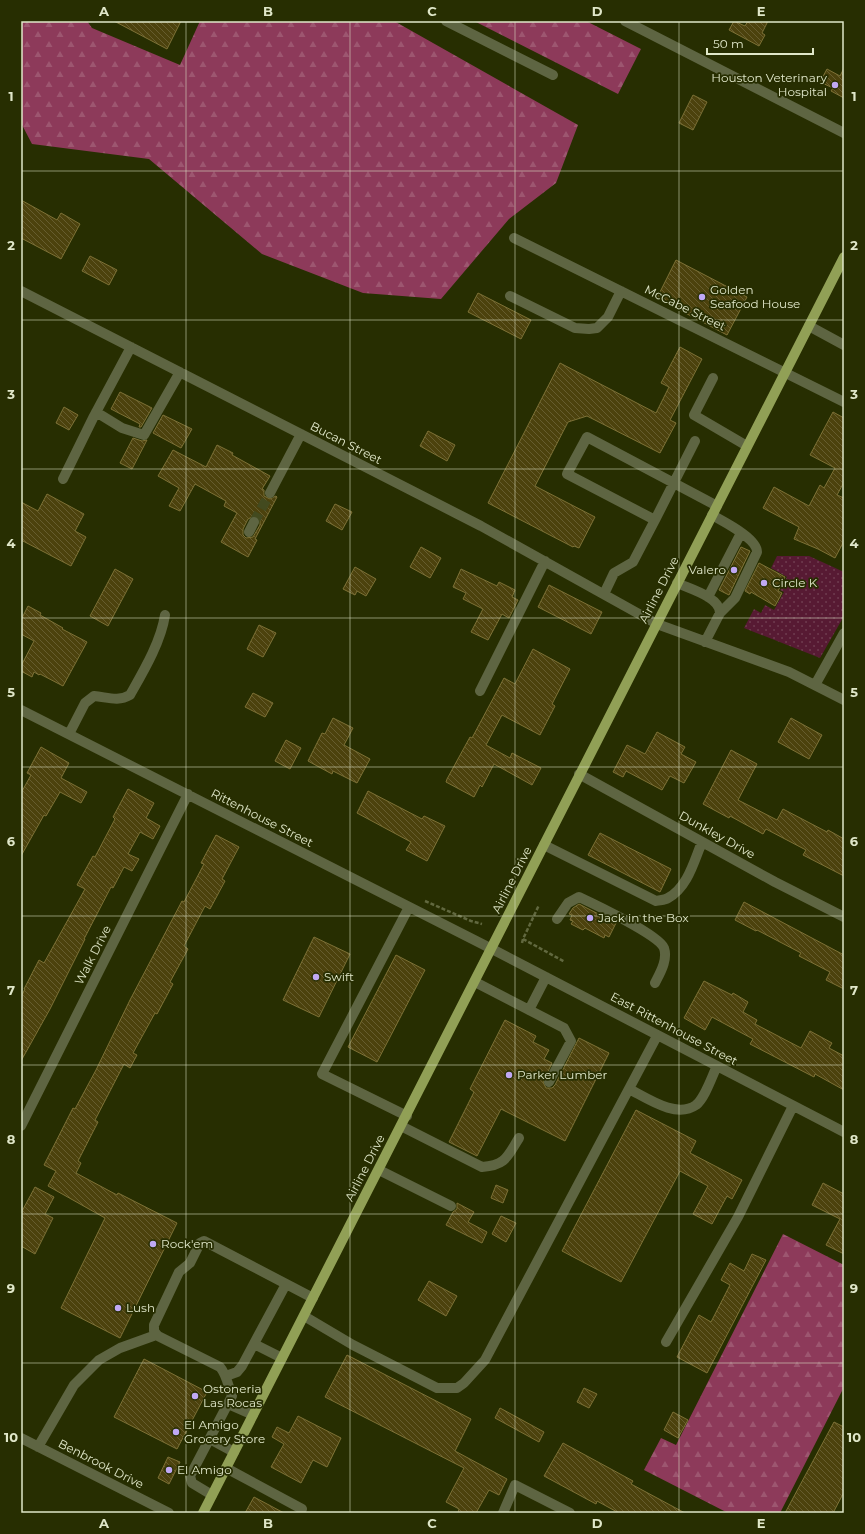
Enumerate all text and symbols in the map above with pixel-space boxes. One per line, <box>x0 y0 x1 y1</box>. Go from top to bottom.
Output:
text: A <box>98 3 110 19</box>
text: B <box>263 3 273 19</box>
text: C <box>427 3 437 19</box>
text: D <box>592 3 603 19</box>
text: E <box>757 3 766 19</box>
scale bar <box>707 30 813 56</box>
text: 50 m <box>713 36 744 51</box>
place label: Houston Veterinary Hospital <box>711 70 827 99</box>
marker: Houston Veterinary Hospital <box>830 80 840 90</box>
text: 1 <box>8 88 14 104</box>
text: 1 <box>851 88 857 104</box>
text: 2 <box>7 237 15 253</box>
text: 2 <box>850 237 858 253</box>
street label: McCabe Street <box>642 281 728 334</box>
place label: Golden Seafood House <box>710 282 800 311</box>
marker: Golden Seafood House <box>697 292 707 302</box>
text: 3 <box>6 386 15 402</box>
text: 3 <box>849 386 858 402</box>
street label: Bucan Street <box>308 418 385 467</box>
text: 4 <box>7 535 16 551</box>
text: 4 <box>850 535 859 551</box>
street label: Airline Drive <box>635 554 682 626</box>
place label: Valero <box>689 562 726 577</box>
marker: Valero <box>729 565 739 575</box>
place label: Circle K <box>772 575 818 590</box>
marker: Circle K <box>759 578 769 588</box>
text: 5 <box>7 684 15 700</box>
text: 5 <box>850 684 858 700</box>
street label: Rittenhouse Street <box>209 785 316 850</box>
street label: Dunkley Drive <box>677 807 758 862</box>
text: 6 <box>7 833 16 849</box>
text: 6 <box>850 833 859 849</box>
street label: Airline Drive <box>488 844 535 916</box>
place label: Jack in the Box <box>597 910 689 925</box>
marker: Jack in the Box <box>585 913 595 923</box>
street label: Walk Drive <box>71 923 114 987</box>
place label: Swift <box>324 969 354 984</box>
marker: Swift <box>311 972 321 982</box>
text: 7 <box>7 982 15 998</box>
text: 7 <box>850 982 858 998</box>
street label: East Rittenhouse Street <box>608 989 740 1068</box>
place label: Parker Lumber <box>517 1067 608 1082</box>
marker: Parker Lumber <box>504 1070 514 1080</box>
text: 8 <box>7 1131 16 1147</box>
text: 8 <box>850 1131 859 1147</box>
street label: Airline Drive <box>341 1132 388 1204</box>
place label: Rock'em <box>161 1236 213 1251</box>
marker: Rock'em <box>148 1239 158 1249</box>
text: 9 <box>7 1280 15 1296</box>
text: 9 <box>850 1280 858 1296</box>
place label: Lush <box>126 1300 155 1315</box>
marker: Lush <box>113 1303 123 1313</box>
place label: Ostoneria Las Rocas <box>203 1381 262 1410</box>
marker: Ostoneria Las Rocas <box>190 1391 200 1401</box>
place label: El Amigo Grocery Store <box>184 1417 265 1446</box>
marker: El Amigo Grocery Store <box>171 1427 181 1437</box>
text: 10 <box>4 1429 18 1445</box>
text: 10 <box>847 1429 861 1445</box>
street label: Benbrook Drive <box>56 1436 147 1492</box>
place label: El Amigo <box>177 1462 232 1477</box>
marker: El Amigo <box>164 1465 174 1475</box>
text: A <box>98 1515 110 1531</box>
text: B <box>263 1515 273 1531</box>
text: C <box>427 1515 437 1531</box>
text: D <box>592 1515 603 1531</box>
text: E <box>757 1515 766 1531</box>

